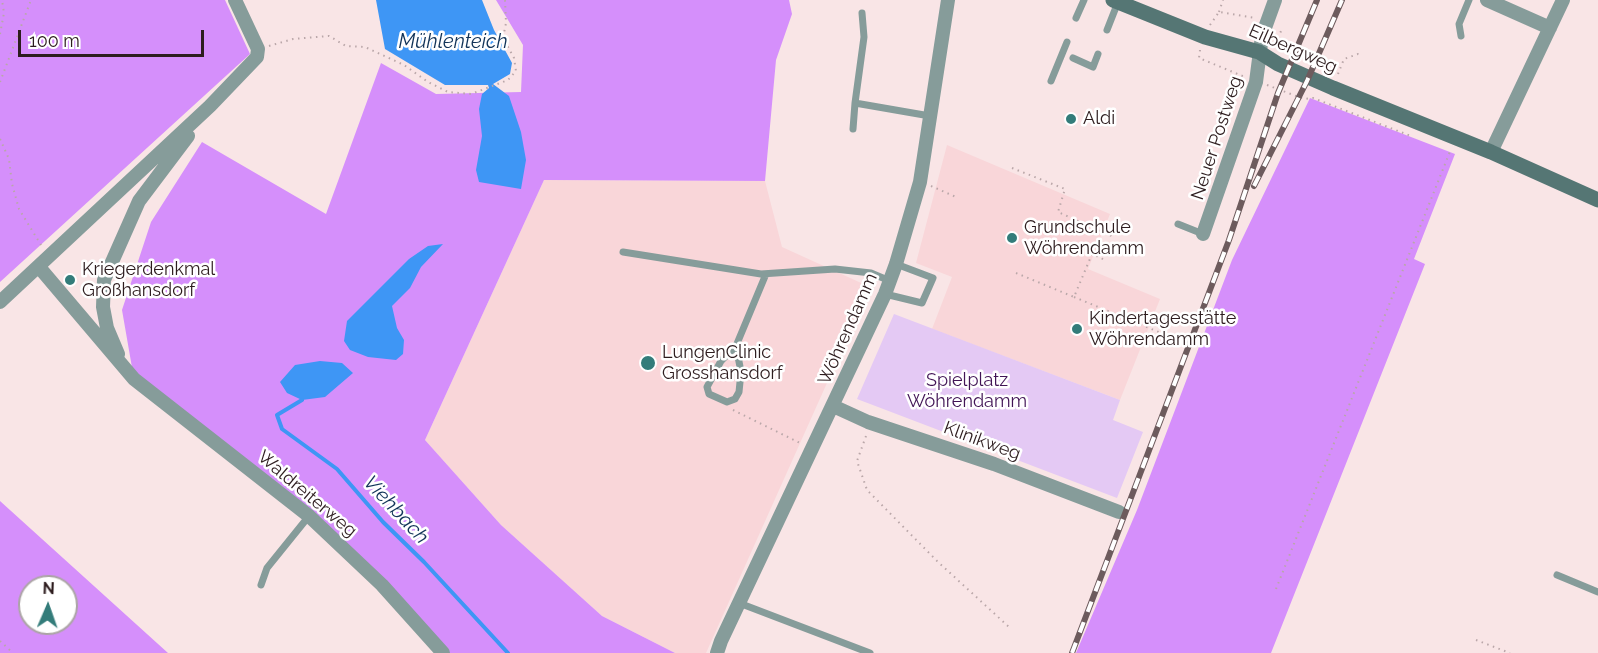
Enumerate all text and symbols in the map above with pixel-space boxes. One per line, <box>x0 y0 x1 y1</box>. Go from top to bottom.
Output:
scale bar <box>21 18 207 56</box>
street label: Eilbergweg <box>1245 20 1341 78</box>
text: 100 m <box>29 30 80 51</box>
water label: Mühlenteich <box>398 30 508 54</box>
street label: Neuer Postweg <box>1187 73 1247 203</box>
place label: Aldi <box>1083 108 1115 130</box>
marker: Aldi <box>1064 112 1078 126</box>
place label: Grundschule Wöhrendamm <box>1024 217 1144 260</box>
marker: Grundschule Wöhrendamm <box>1005 231 1019 245</box>
place label: Kriegerdenkmal Großhansdorf <box>82 259 215 302</box>
street label: Wöhrendamm <box>814 270 882 388</box>
marker: Kriegerdenkmal Großhansdorf <box>63 273 77 287</box>
place label: Kindertagesstätte Wöhrendamm <box>1089 308 1236 350</box>
marker: Kindertagesstätte Wöhrendamm <box>1070 322 1084 336</box>
place label: LungenClinic Grosshansdorf <box>662 342 783 385</box>
marker: LungenClinic Grosshansdorf <box>639 354 657 372</box>
park label: Spielplatz Wöhrendamm <box>907 370 1027 412</box>
street label: Klinikweg <box>941 417 1023 465</box>
street label: Waldreiterweg <box>253 446 361 542</box>
water label: Viehbach <box>358 471 434 549</box>
north arrow <box>18 575 78 635</box>
text: N <box>42 579 55 598</box>

